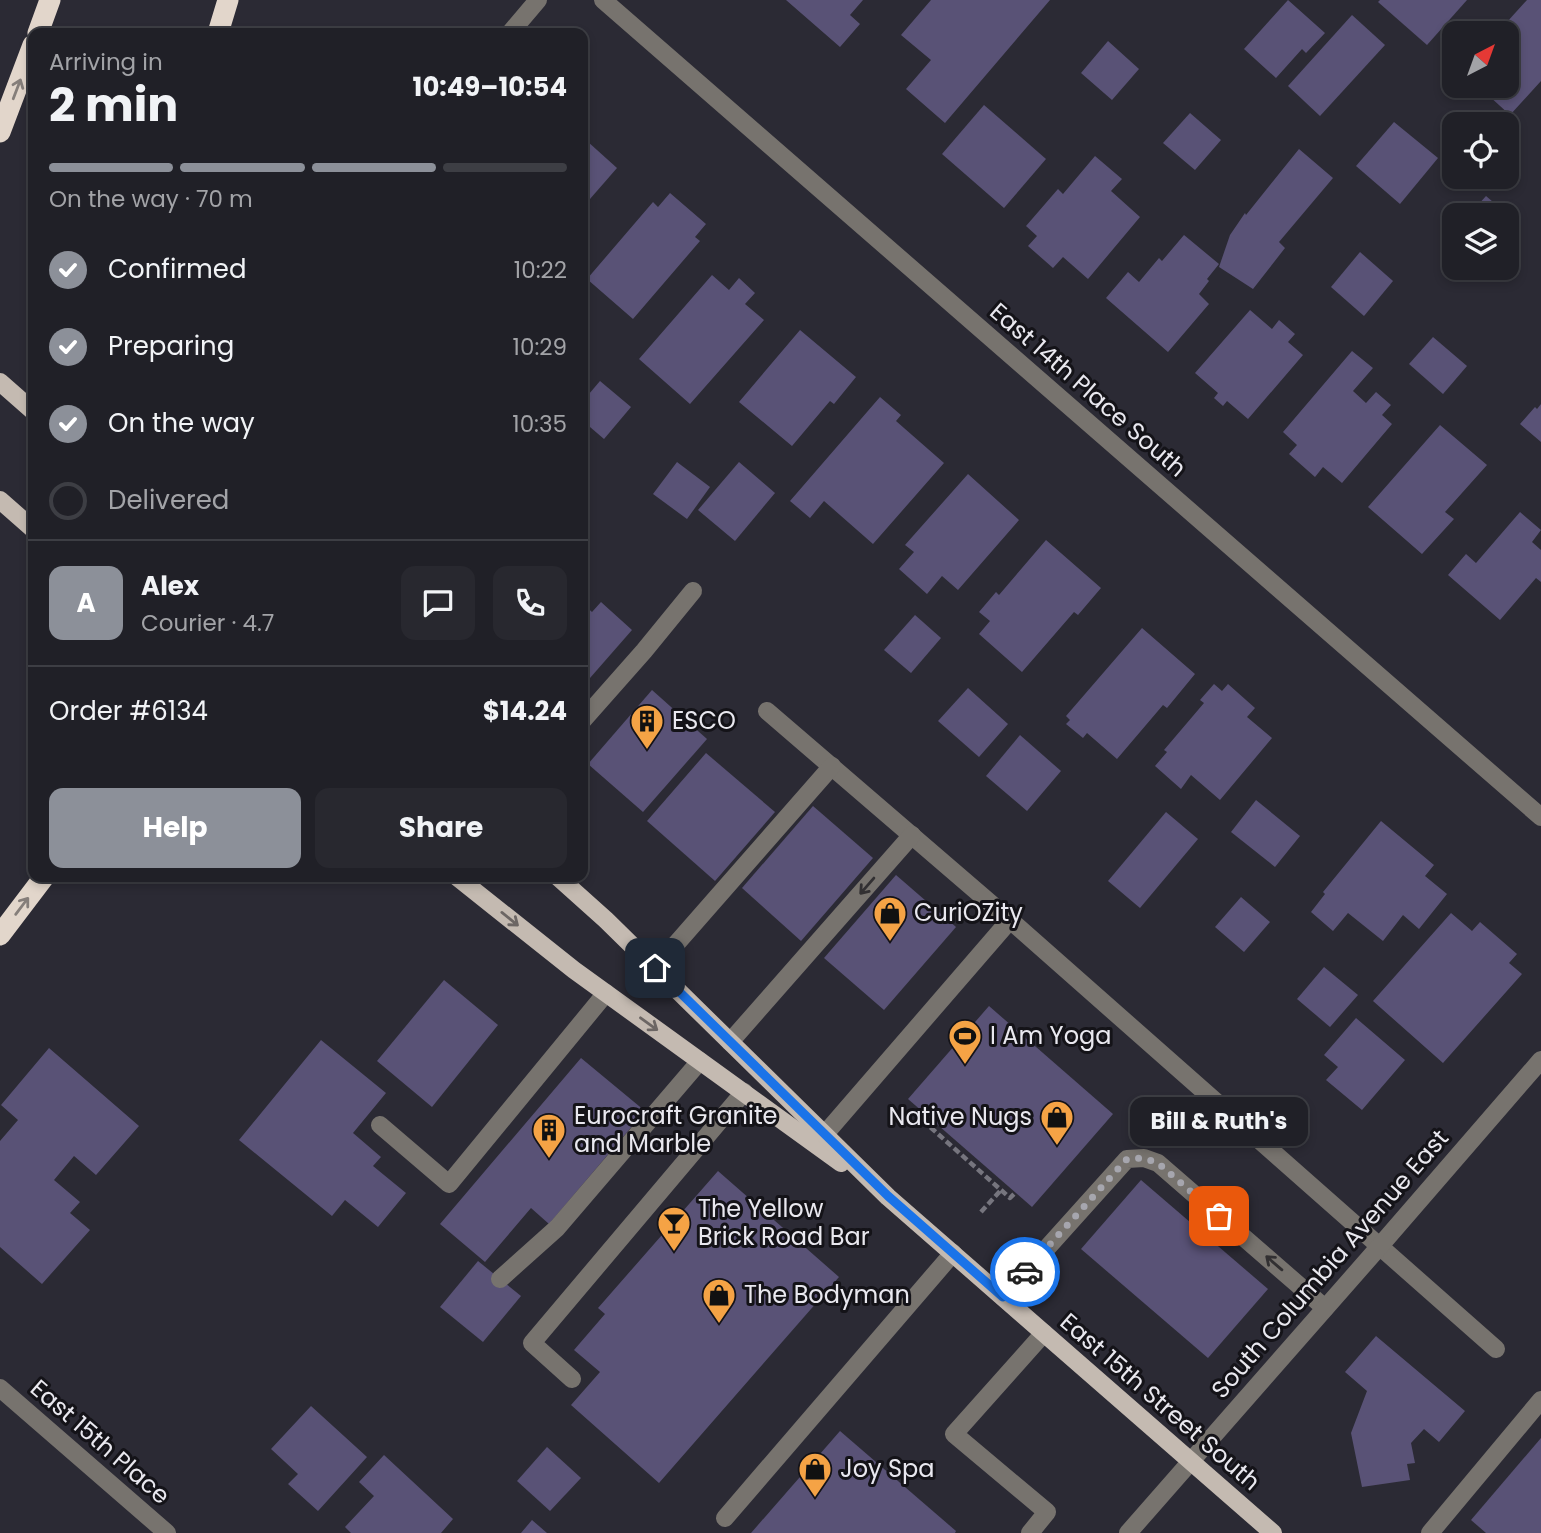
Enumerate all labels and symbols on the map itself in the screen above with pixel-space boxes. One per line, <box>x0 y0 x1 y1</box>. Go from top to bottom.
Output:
north arrow <box>1442 21 1519 98</box>
one-way arrow <box>11 78 24 100</box>
street label: East 14th Place South <box>983 295 1194 484</box>
building icon: ESCO <box>628 702 666 751</box>
place label: ESCO <box>672 704 736 737</box>
one-way arrow <box>859 877 875 895</box>
shop icon: CuriOZity <box>871 894 909 943</box>
place label: CuriOZity <box>914 896 1023 929</box>
one-way arrow <box>15 897 29 916</box>
one-way arrow <box>500 912 519 927</box>
pin <box>625 938 685 998</box>
one-way arrow <box>639 1017 658 1031</box>
sports icon: I Am Yoga <box>946 1017 984 1066</box>
place label: I Am Yoga <box>990 1019 1111 1052</box>
callout: Bill & Ruth's <box>1130 1097 1308 1146</box>
shop icon: Native Nugs <box>1038 1098 1076 1147</box>
place label: Eurocraft Granite and Marble <box>574 1099 778 1160</box>
place label: Native Nugs <box>889 1100 1032 1133</box>
building icon: Eurocraft Granite and Marble <box>530 1111 568 1160</box>
street label: South Columbia Avenue East <box>1204 1122 1456 1405</box>
pin <box>1189 1186 1249 1246</box>
place label: The Yellow Brick Road Bar <box>698 1192 870 1253</box>
bar icon: The Yellow Brick Road Bar <box>655 1204 693 1253</box>
courier <box>990 1237 1060 1307</box>
one-way arrow <box>1265 1255 1283 1271</box>
shop icon: The Bodyman <box>700 1276 738 1325</box>
place label: The Bodyman <box>744 1278 910 1311</box>
street label: East 15th Street South <box>1053 1306 1267 1498</box>
street label: East 15th Place <box>23 1372 177 1511</box>
shop icon: Joy Spa <box>796 1450 834 1499</box>
place label: Joy Spa <box>840 1452 935 1485</box>

